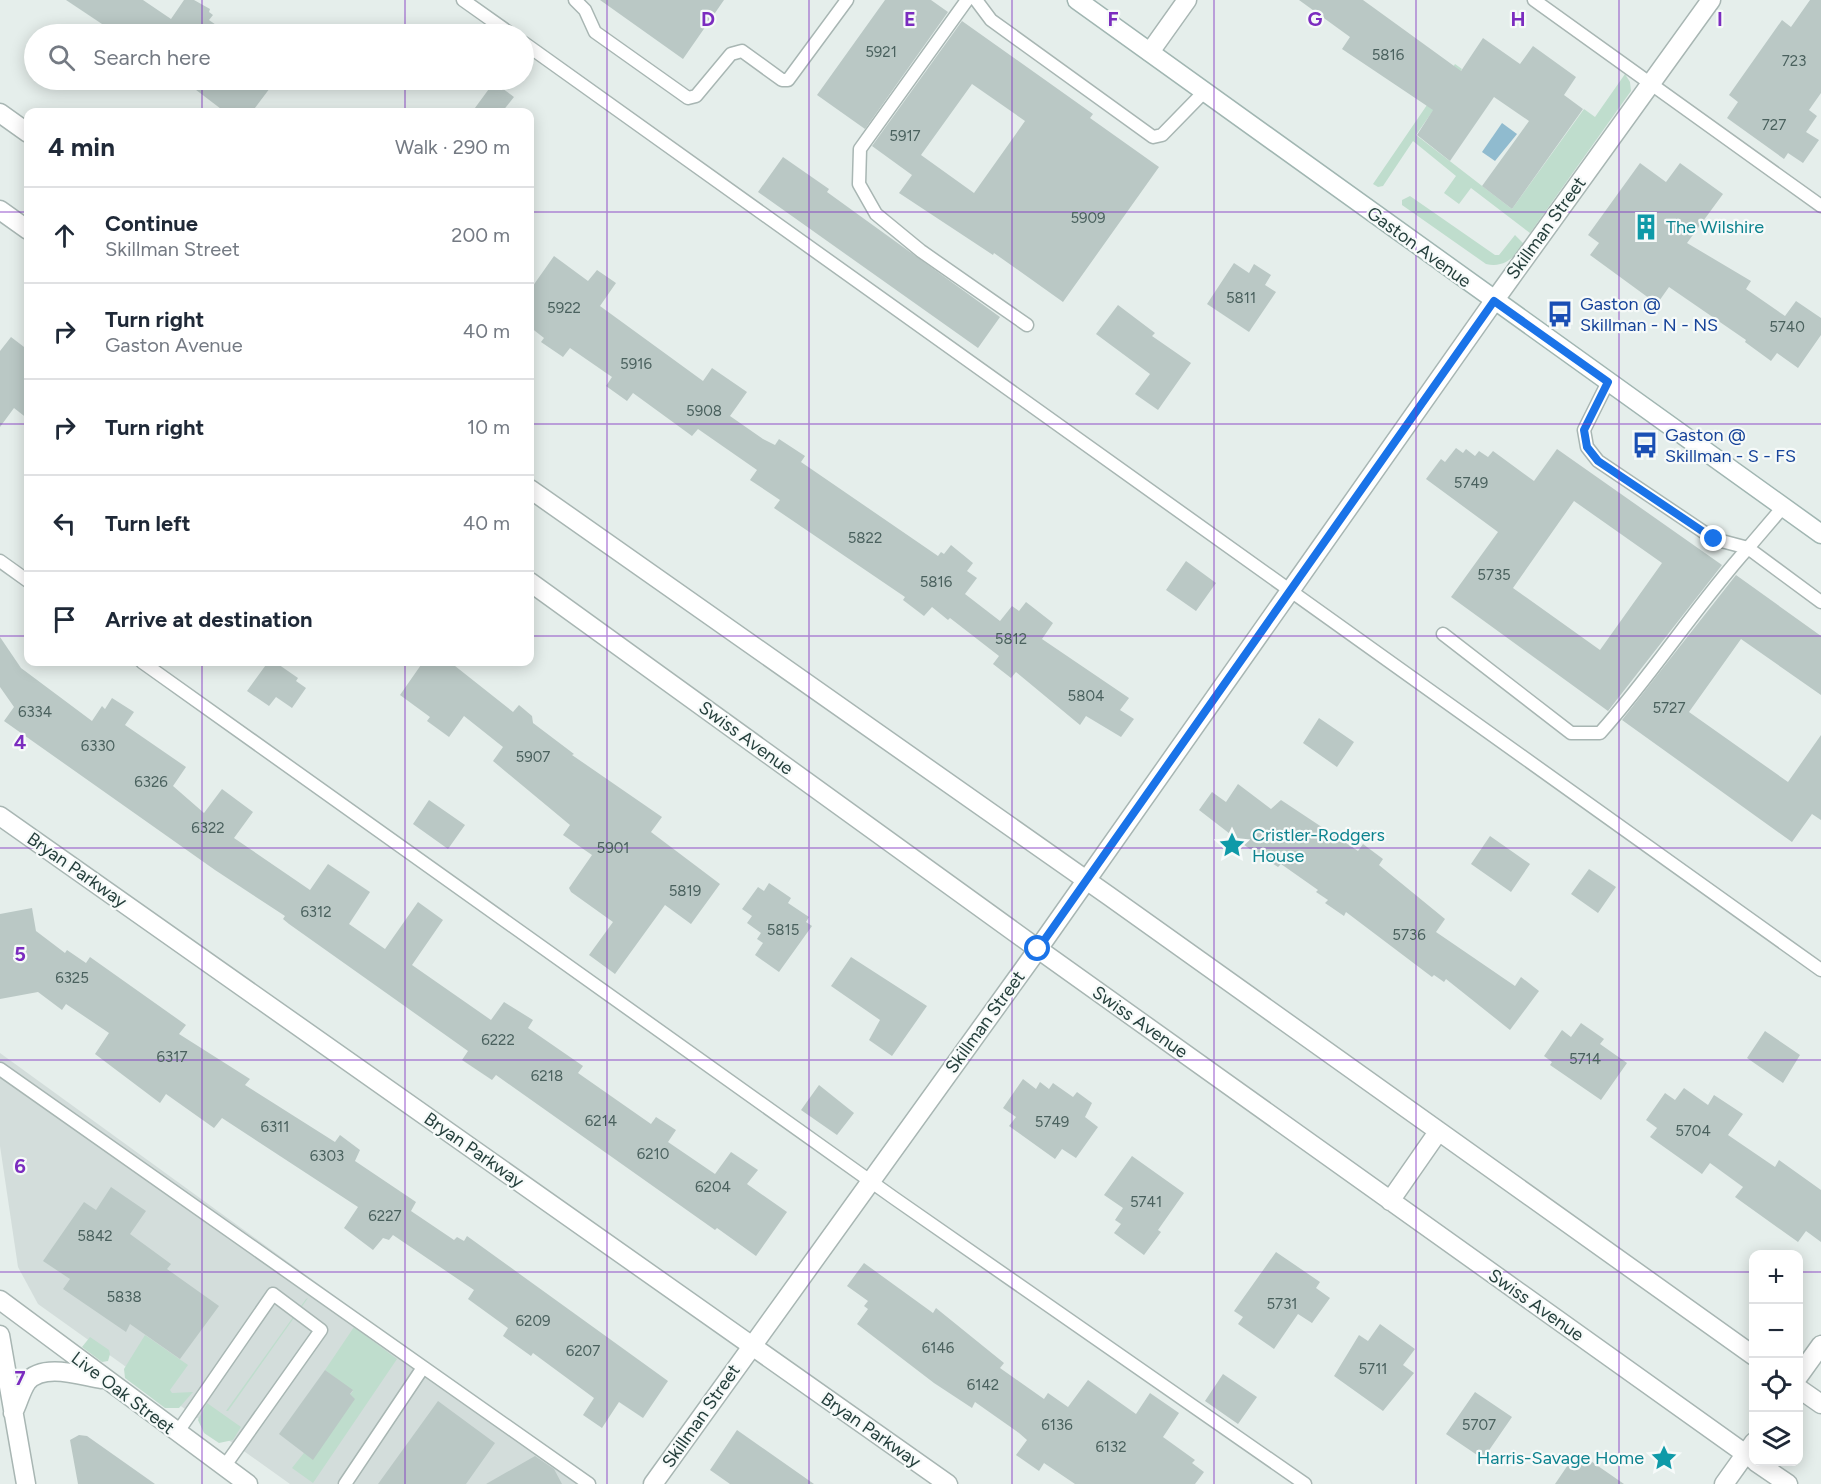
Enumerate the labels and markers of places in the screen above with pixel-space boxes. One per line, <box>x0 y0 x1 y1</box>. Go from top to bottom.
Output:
building icon: The Wilshire <box>1631 212 1661 242</box>
place label: The Wilshire <box>1666 216 1764 238</box>
place label: Gaston @ Skillman - N - NS <box>1580 293 1718 336</box>
bus stop icon: Gaston @ Skillman - N - NS <box>1545 299 1575 329</box>
place label: Gaston @ Skillman - S - FS <box>1665 424 1796 467</box>
bus stop icon: Gaston @ Skillman - S - FS <box>1630 430 1660 460</box>
place label: Cristler-Rodgers House <box>1252 824 1385 867</box>
place icon: Cristler-Rodgers House <box>1217 830 1247 860</box>
place icon: Harris-Savage Home <box>1649 1443 1679 1473</box>
place label: Harris-Savage Home <box>1477 1447 1644 1469</box>

